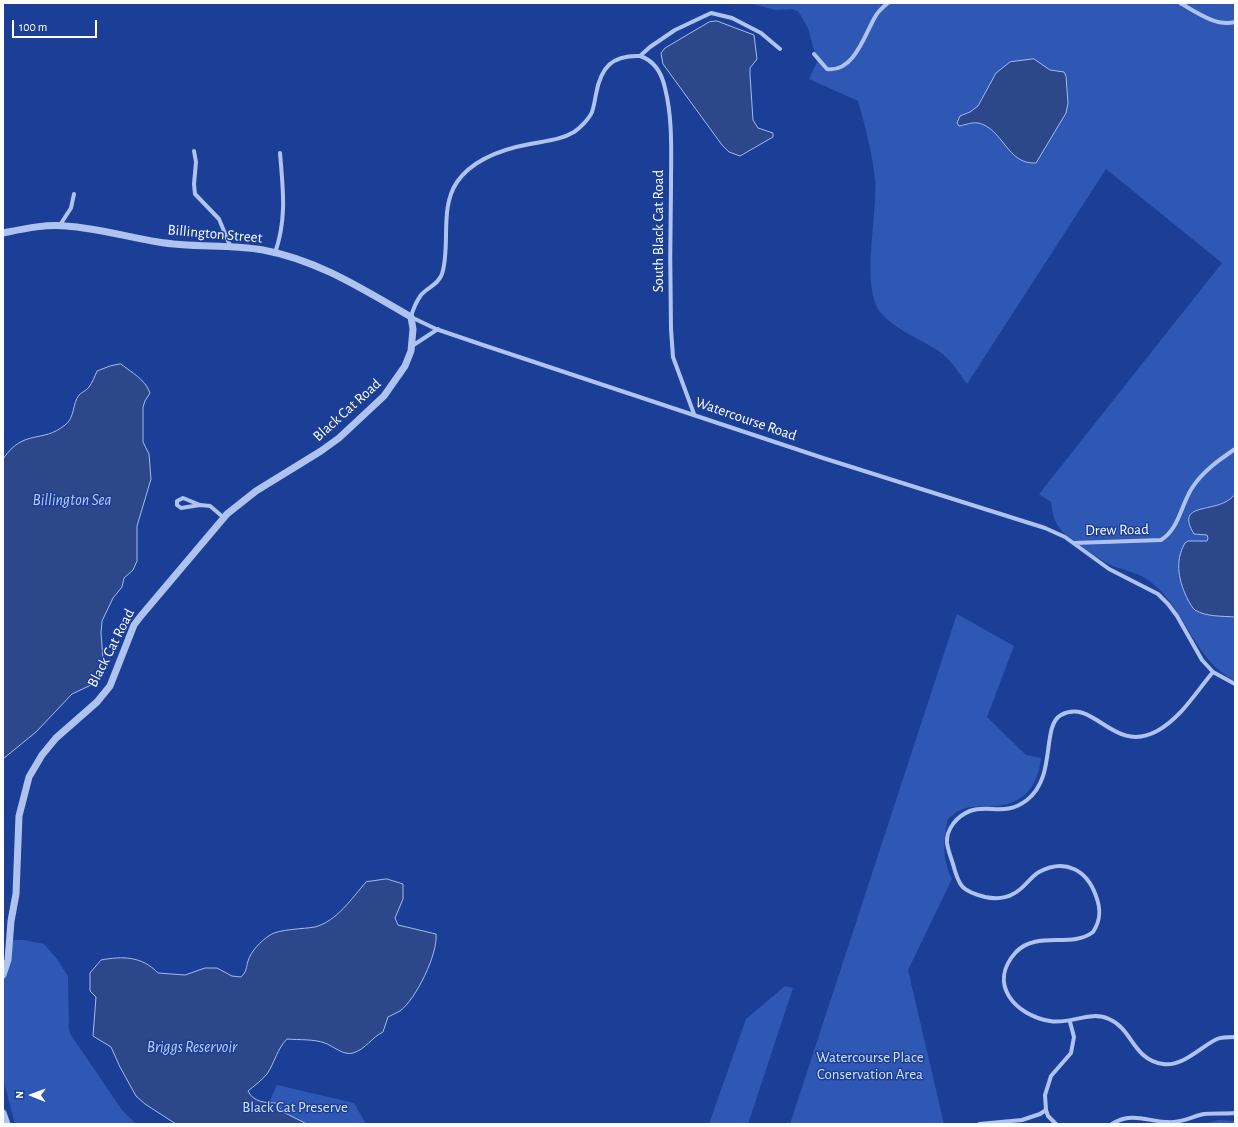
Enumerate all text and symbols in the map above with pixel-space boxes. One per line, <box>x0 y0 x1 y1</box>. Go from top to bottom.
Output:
scale bar <box>14 12 99 38</box>
text: 100 m <box>19 21 47 33</box>
street label: South Black Cat Road <box>649 170 667 292</box>
street label: Billington Street <box>167 221 263 247</box>
street label: Black Cat Road <box>309 375 385 445</box>
street label: Watercourse Road <box>693 393 799 445</box>
water label: Billington Sea <box>32 490 112 510</box>
street label: Drew Road <box>1085 520 1149 540</box>
street label: Black Cat Road <box>84 606 138 690</box>
water label: Briggs Reservoir <box>147 1037 237 1057</box>
park label: Watercourse Place Conservation Area <box>816 1048 924 1083</box>
north arrow <box>12 1075 52 1115</box>
text: N <box>14 1091 25 1099</box>
park label: Black Cat Preserve <box>242 1098 348 1116</box>

